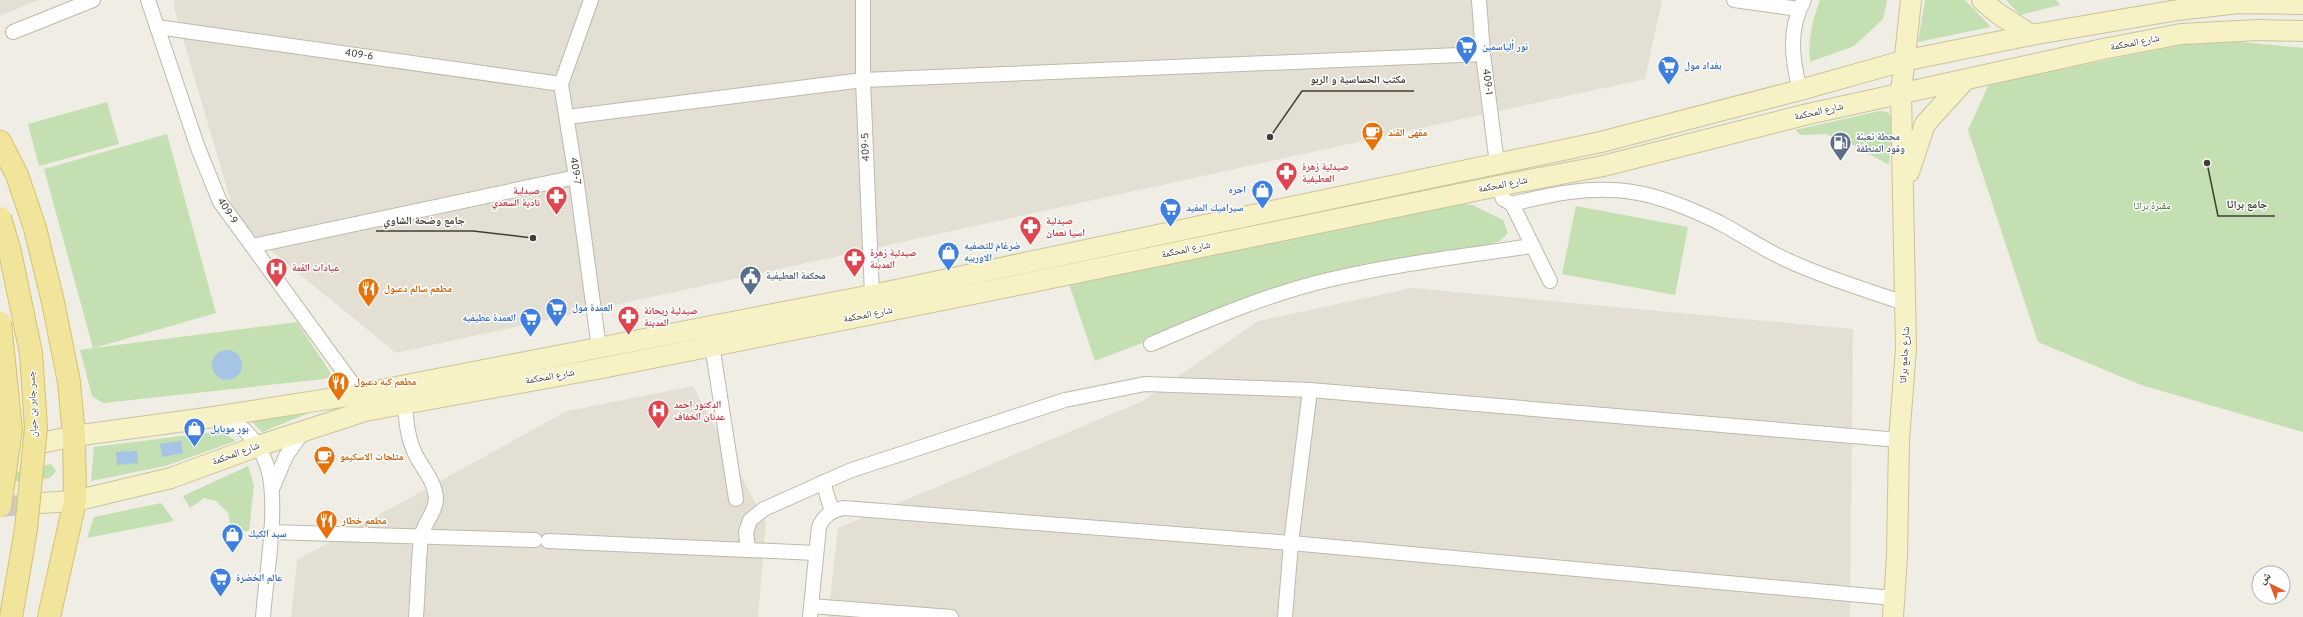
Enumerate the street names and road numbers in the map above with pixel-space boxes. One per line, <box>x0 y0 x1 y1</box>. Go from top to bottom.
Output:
street label: شارع المحكمة <box>2109 32 2161 54</box>
street label: 409-6 <box>344 47 374 63</box>
street label: 409-1 <box>1479 68 1495 96</box>
street label: شارع المحكمة <box>1793 100 1845 124</box>
street label: 409-5 <box>859 132 873 162</box>
street label: 409-7 <box>567 157 583 185</box>
street label: شارع المحكمة <box>1477 174 1529 196</box>
street label: 409-9 <box>214 195 240 227</box>
street label: شارع المحكمة <box>1160 238 1212 262</box>
street label: شارع المحكمة <box>842 304 894 326</box>
street label: شارع جامع براثا <box>1897 326 1913 384</box>
street label: شارع المحكمة <box>524 366 576 388</box>
street label: جسر جابر بن حيان <box>25 370 41 438</box>
street label: شارع المحكمة <box>210 439 262 469</box>

